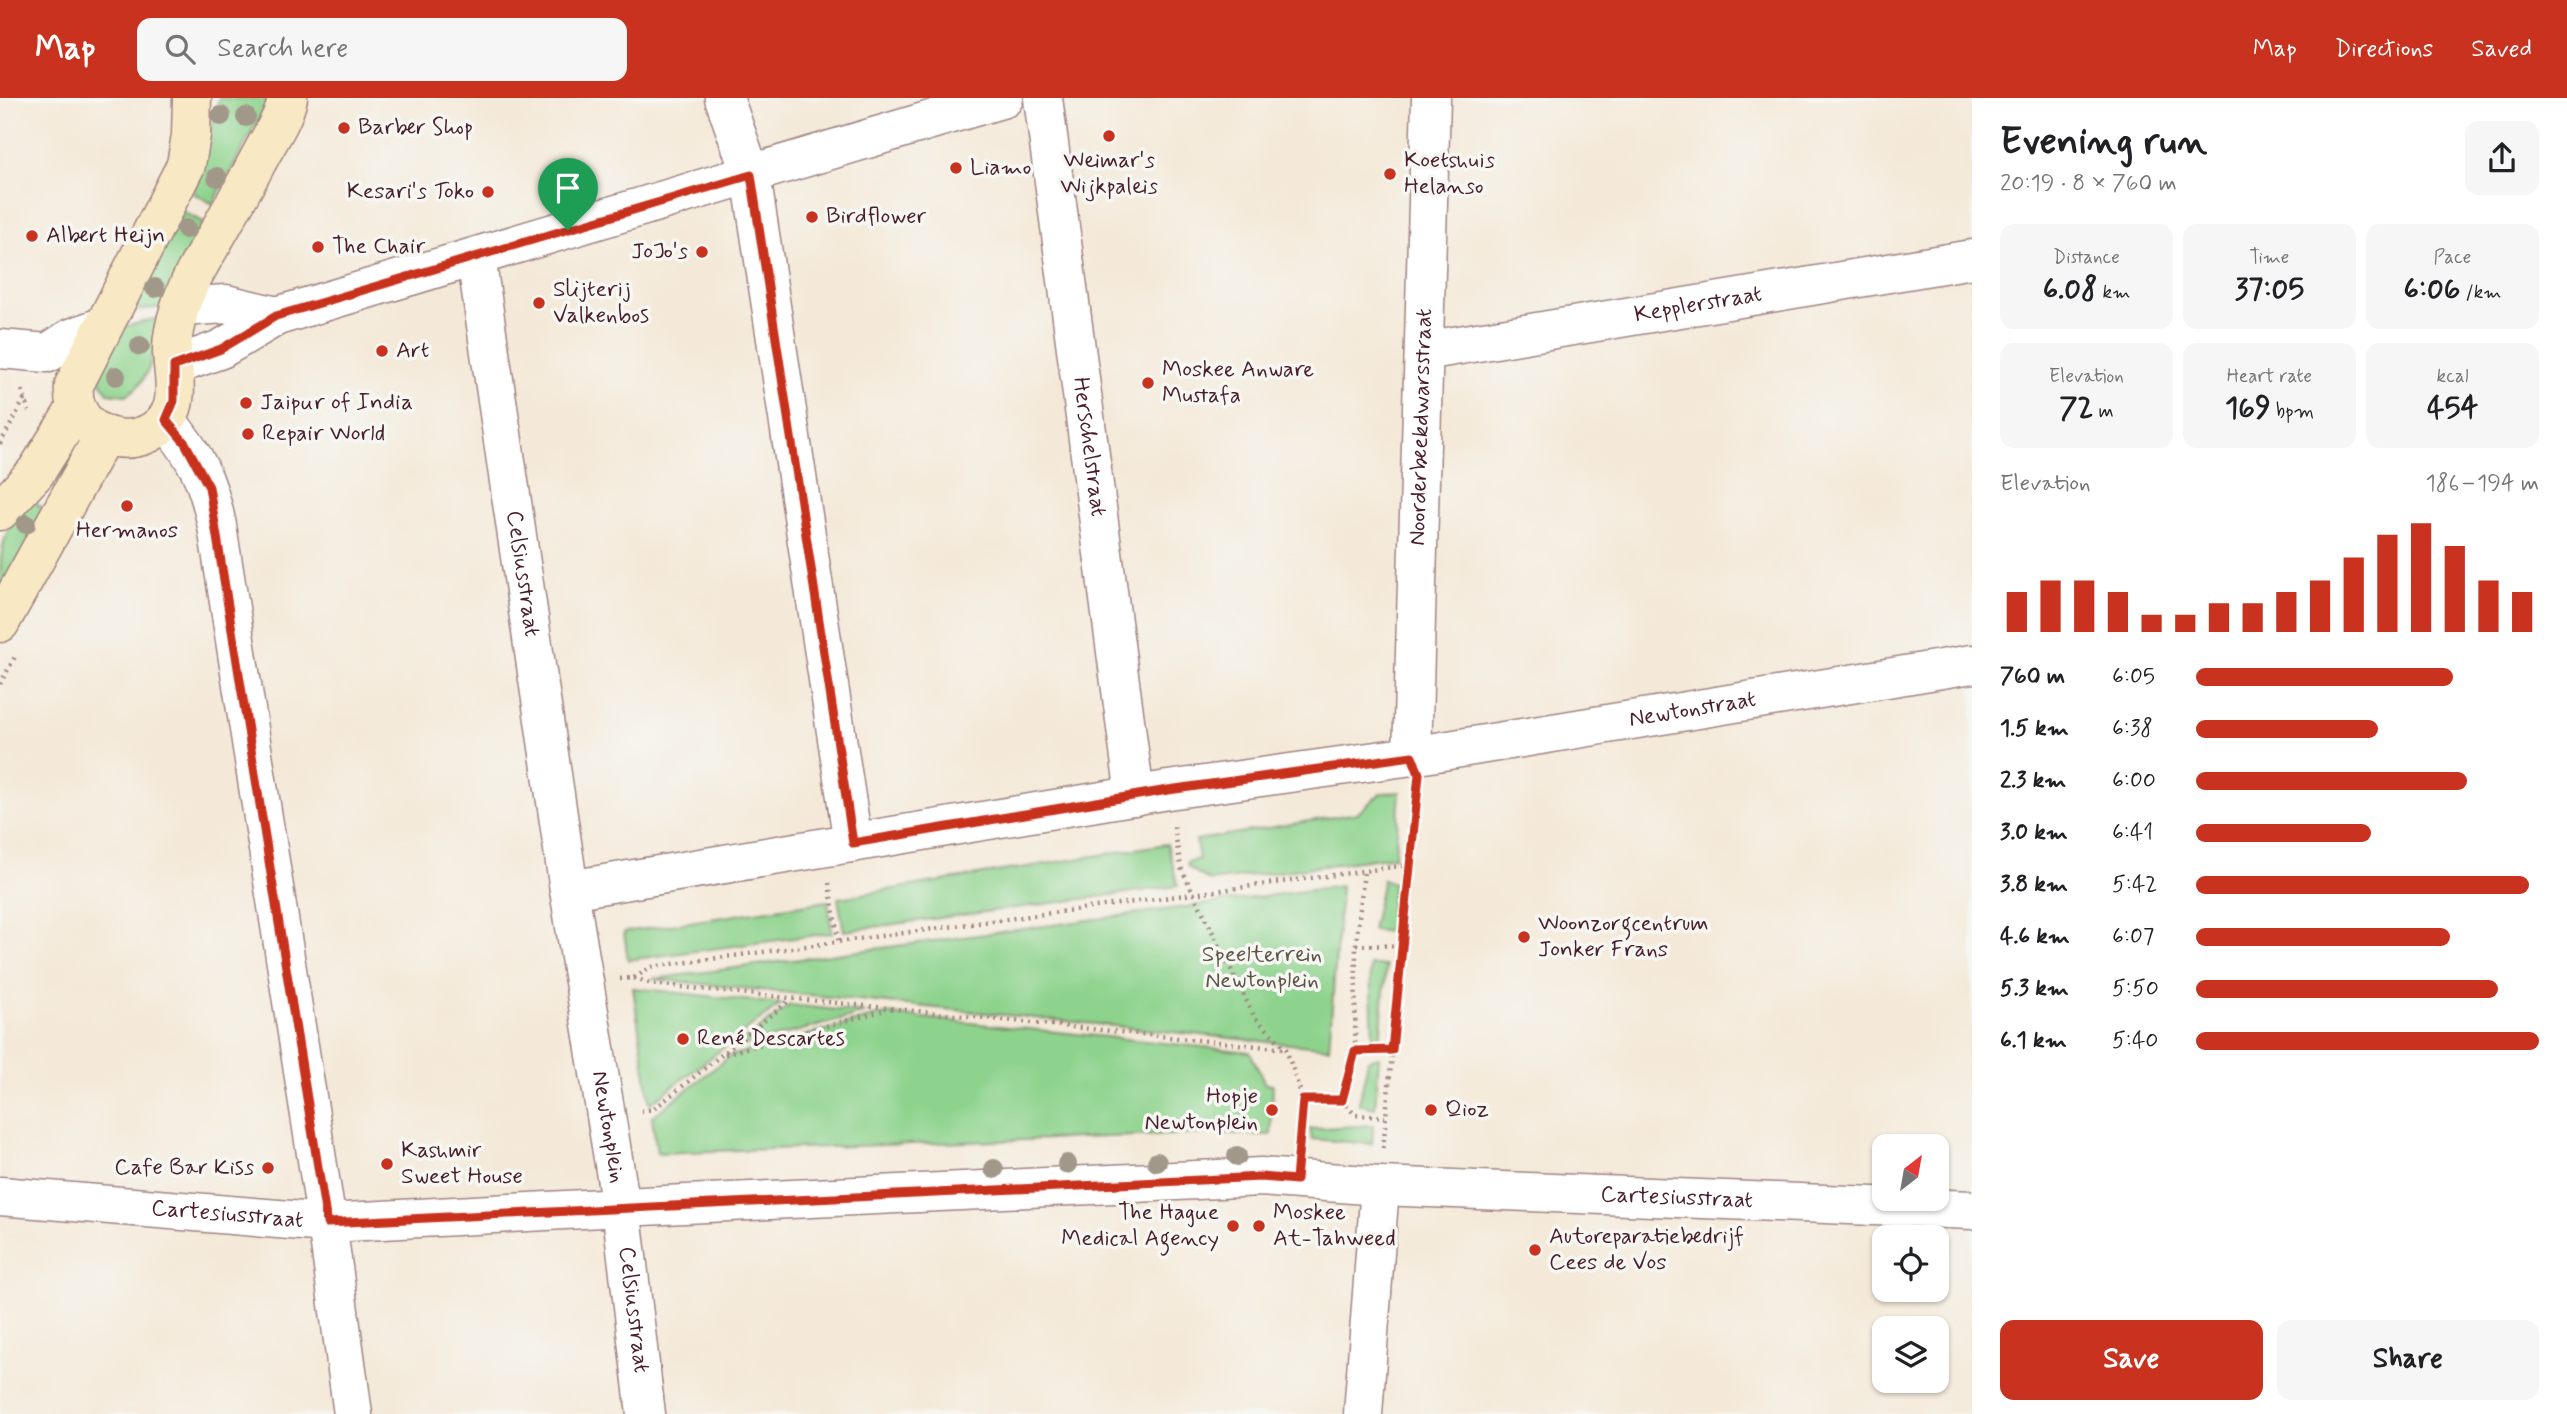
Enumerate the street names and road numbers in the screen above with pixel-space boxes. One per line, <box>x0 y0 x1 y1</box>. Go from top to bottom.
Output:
street label: Kepplerstraat <box>1632 279 1764 330</box>
street label: Noorderbeekdwarsstraat <box>1403 308 1440 546</box>
street label: Herschelstraat <box>1065 375 1113 519</box>
street label: Celsiusstraat <box>498 508 547 639</box>
street label: Newtonstraat <box>1627 685 1758 735</box>
street label: Newtonplein <box>584 1069 632 1186</box>
street label: Cartesiusstraat <box>1600 1180 1753 1216</box>
street label: Cartesiusstraat <box>150 1194 304 1236</box>
street label: Celsiusstraat <box>611 1245 656 1375</box>

